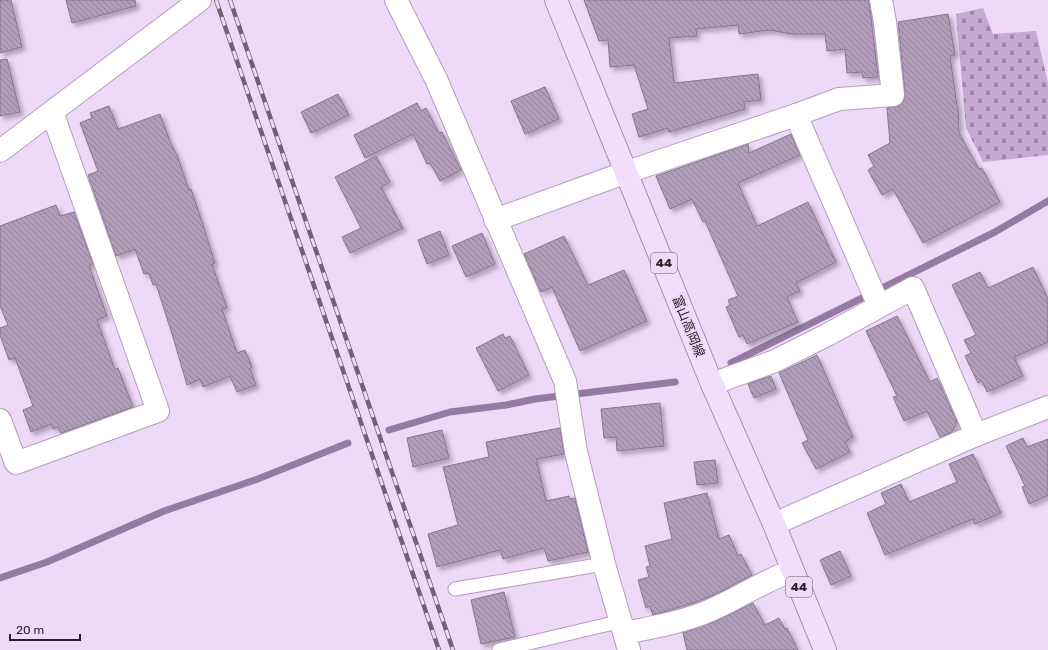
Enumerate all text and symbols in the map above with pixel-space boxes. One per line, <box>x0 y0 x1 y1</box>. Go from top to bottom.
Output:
road number: 44 <box>651 253 677 273</box>
street label: 富山高岡線 <box>669 293 708 359</box>
road number: 44 <box>786 577 812 597</box>
scale bar <box>10 616 80 642</box>
text: 20 m <box>16 623 44 637</box>

